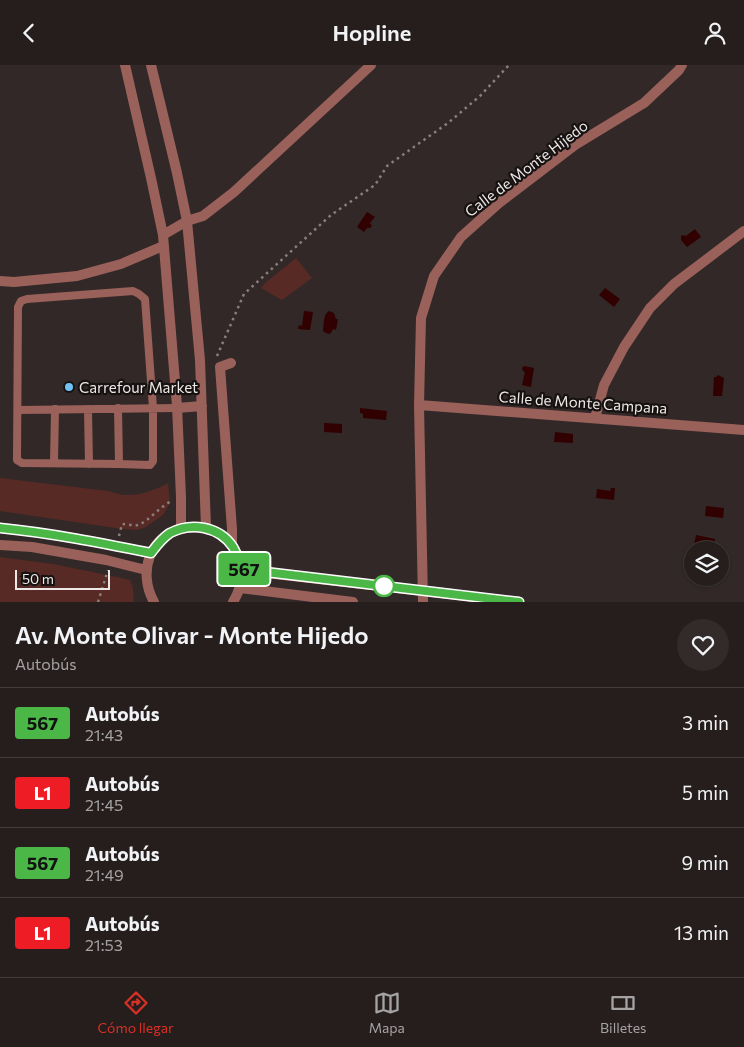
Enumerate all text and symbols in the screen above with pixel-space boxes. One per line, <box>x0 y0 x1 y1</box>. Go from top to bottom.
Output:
icon: back <box>15 19 43 47</box>
text: Hopline <box>333 19 411 46</box>
icon: person <box>701 19 729 47</box>
street label: Calle de Monte Hijedo <box>461 116 591 220</box>
place label: Carrefour Market <box>79 378 198 396</box>
marker: Carrefour Market <box>63 381 75 393</box>
street label: Calle de Monte Campana <box>498 387 668 417</box>
map controls <box>684 541 729 586</box>
button: layers <box>684 541 729 586</box>
line badge: 567 <box>215 553 273 585</box>
text: 567 <box>228 558 260 580</box>
scale bar <box>15 567 110 590</box>
text: 50 m <box>22 570 54 587</box>
unlabelled marker <box>373 575 395 597</box>
button: heart <box>677 619 729 671</box>
text: Av. Monte Olivar - Monte Hijedo <box>15 620 368 649</box>
text: Autobús <box>15 654 77 673</box>
text: Autobús <box>85 702 160 725</box>
text: 3 min <box>682 711 729 734</box>
text: 567 <box>27 712 58 734</box>
text: 21:43 <box>85 725 123 744</box>
text: Autobús <box>85 772 160 795</box>
text: 5 min <box>682 781 729 804</box>
text: L1 <box>34 782 51 804</box>
text: 21:45 <box>85 795 123 814</box>
text: Autobús <box>85 842 160 865</box>
text: 9 min <box>681 851 729 874</box>
text: 567 <box>27 852 58 874</box>
text: 21:49 <box>85 865 124 884</box>
text: Autobús <box>85 912 160 935</box>
text: 13 min <box>674 921 729 944</box>
text: L1 <box>34 922 51 944</box>
text: 21:53 <box>85 935 123 954</box>
tab: Cómo llegar <box>98 989 174 1036</box>
tab: Mapa <box>369 989 405 1036</box>
tab: Billetes <box>600 989 646 1036</box>

